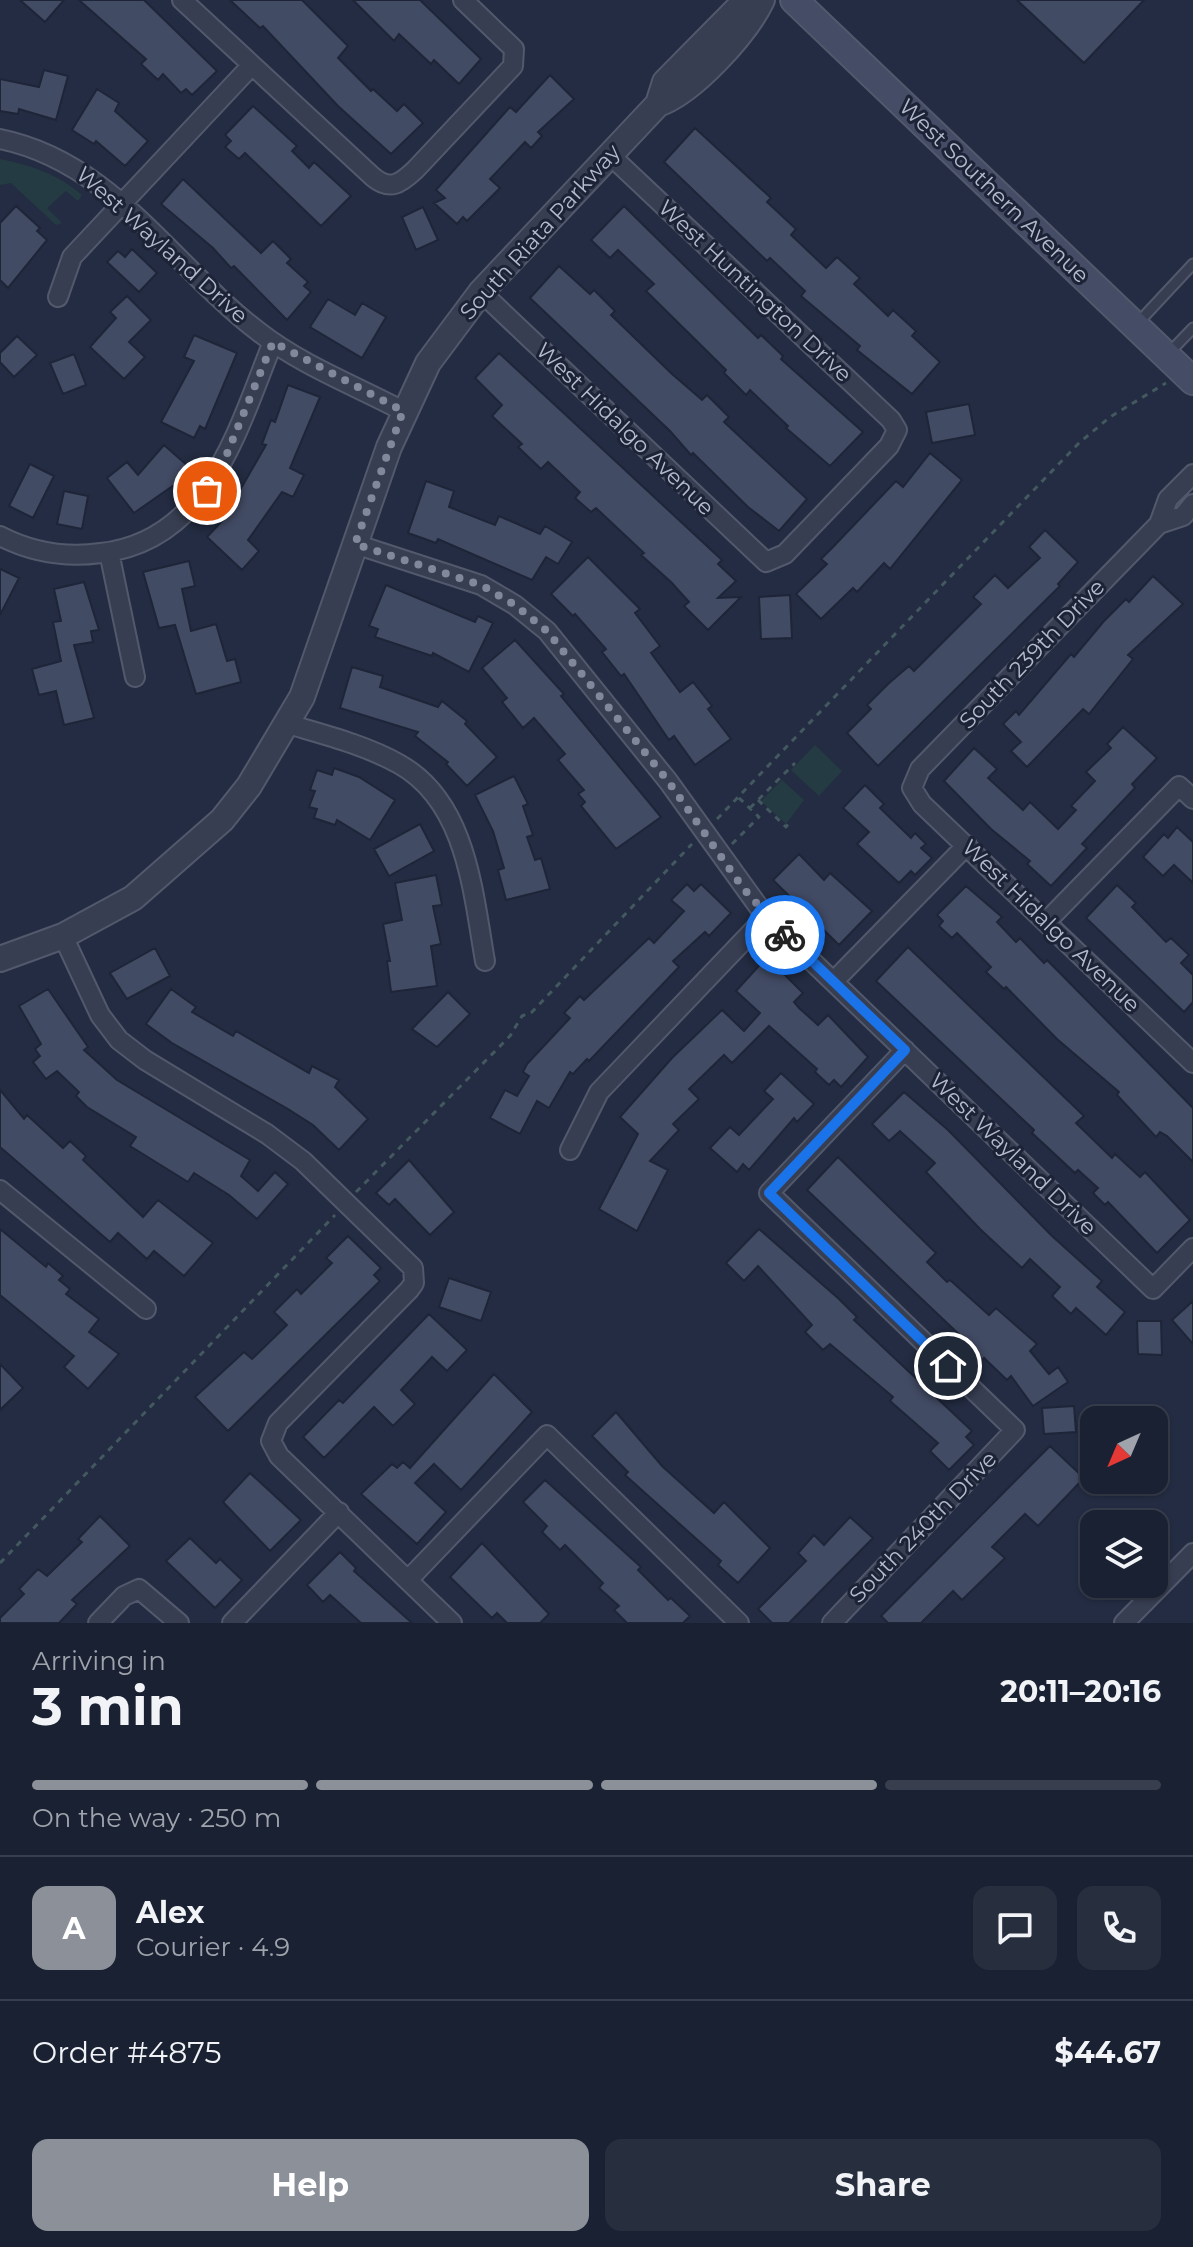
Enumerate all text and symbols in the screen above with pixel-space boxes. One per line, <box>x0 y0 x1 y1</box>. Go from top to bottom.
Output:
street label: West Southern Avenue <box>893 93 1095 289</box>
street label: South Riata Parkway <box>454 139 626 325</box>
street label: West Wayland Drive <box>71 161 253 329</box>
street label: West Huntington Drive <box>653 194 857 388</box>
street label: West Hidalgo Avenue <box>530 337 720 521</box>
pin <box>173 457 241 525</box>
icon: bag <box>185 469 229 513</box>
street label: South 239th Drive <box>954 574 1110 734</box>
street label: West Hidalgo Avenue <box>956 834 1146 1018</box>
courier <box>745 895 825 975</box>
icon: bike <box>763 913 807 957</box>
street label: West Wayland Drive <box>924 1067 1102 1241</box>
pin <box>914 1332 982 1400</box>
icon: home <box>926 1344 970 1388</box>
north arrow <box>1080 1406 1168 1494</box>
map controls <box>1080 1406 1168 1598</box>
street label: South 240th Drive <box>844 1446 1002 1608</box>
button: layers <box>1080 1510 1168 1598</box>
text: Arriving in <box>32 1645 166 1677</box>
text: 20:11–20:16 <box>1000 1673 1161 1710</box>
text: 3 min <box>32 1675 184 1738</box>
text: On the way · 250 m <box>32 1802 281 1834</box>
button: chat <box>973 1886 1057 1970</box>
button: phone <box>1077 1886 1161 1970</box>
text: Alex <box>136 1894 204 1931</box>
text: A <box>63 1910 85 1947</box>
text: Courier · 4.9 <box>136 1931 290 1963</box>
text: Order #4875 <box>32 2034 221 2071</box>
text: $44.67 <box>1055 2034 1161 2071</box>
button: Help <box>32 2139 589 2231</box>
button: Share <box>605 2139 1161 2231</box>

